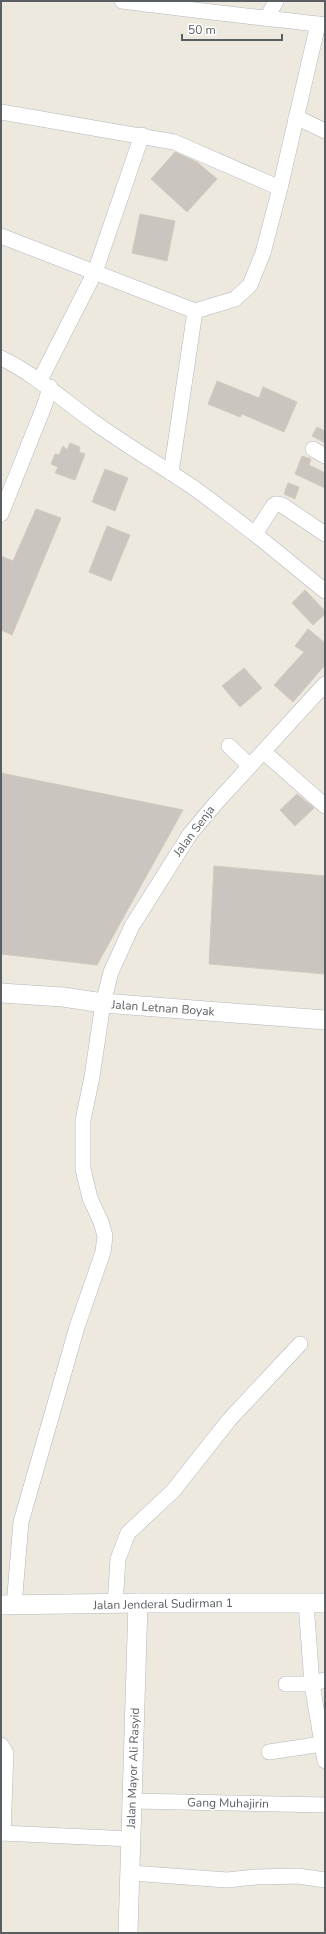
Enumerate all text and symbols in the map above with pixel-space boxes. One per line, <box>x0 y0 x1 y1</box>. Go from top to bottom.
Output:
scale bar <box>182 16 282 42</box>
text: 50 m <box>188 22 216 38</box>
street label: Jalan Senja <box>169 802 218 861</box>
street label: Jalan Letnan Boyak <box>110 996 216 1020</box>
street label: Jalan Jenderal Sudirman 1 <box>92 1595 233 1613</box>
street label: Jalan Mayor Ali Rasyid <box>123 1707 143 1830</box>
street label: Gang Muhajirin <box>187 1794 269 1812</box>

